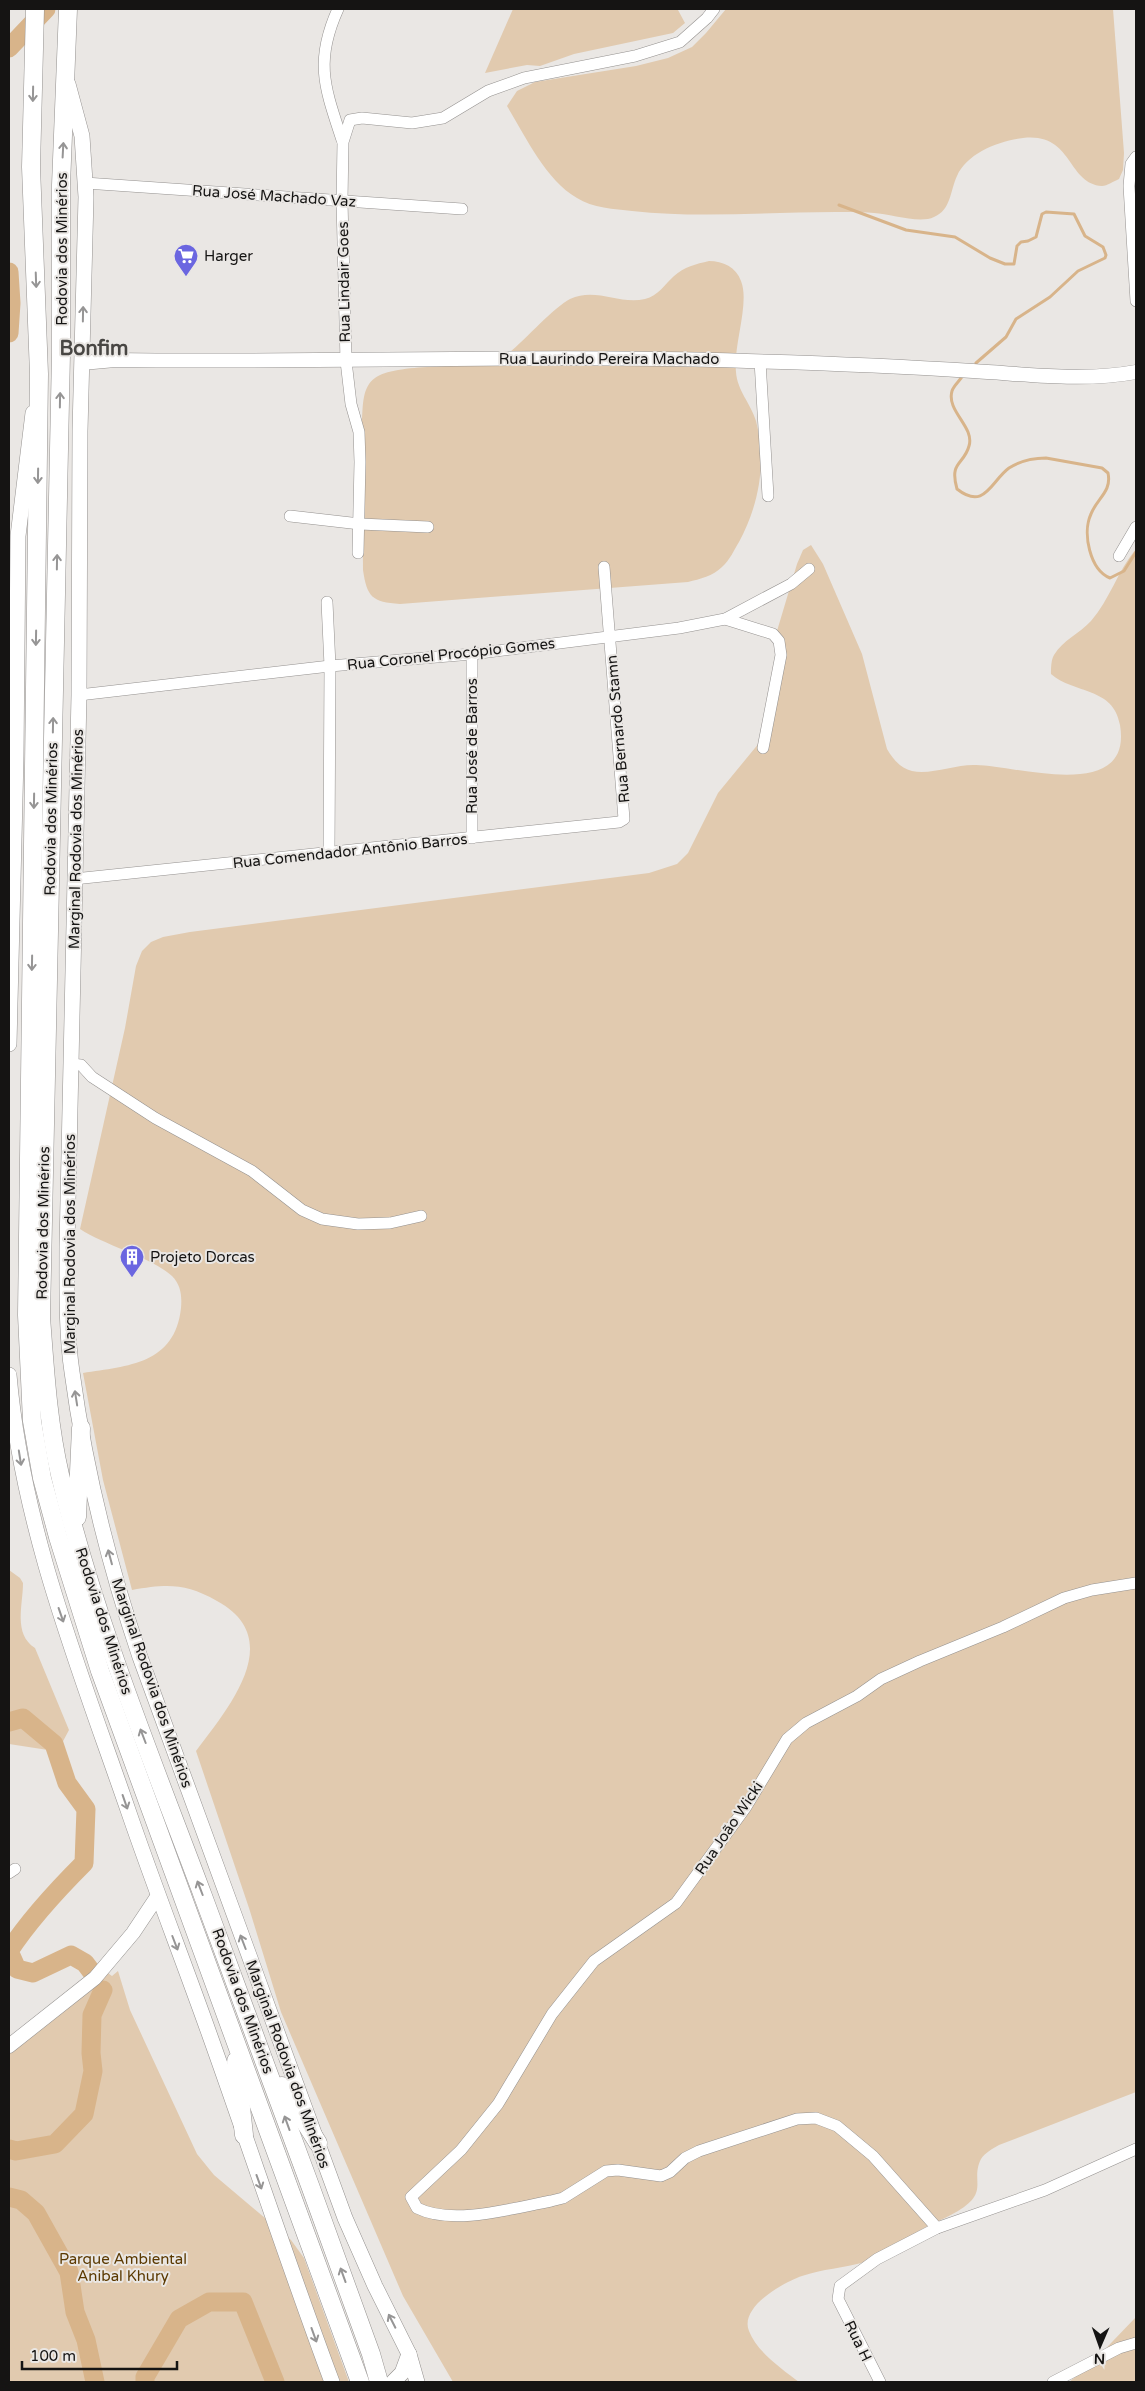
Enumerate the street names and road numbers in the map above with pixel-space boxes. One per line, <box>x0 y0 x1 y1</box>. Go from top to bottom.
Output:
street label: Rodovia dos Minérios <box>53 172 71 326</box>
street label: Rua José Machado Vaz <box>191 181 357 211</box>
street label: Rua Lindair Goes <box>334 221 354 343</box>
street label: Rua Laurindo Pereira Machado <box>499 350 719 368</box>
street label: Rua Coronel Procópio Gomes <box>346 634 556 674</box>
street label: Rua Bernardo Stamn <box>603 654 633 804</box>
street label: Rua José de Barros <box>463 678 481 814</box>
street label: Marginal Rodovia dos Minérios <box>65 729 87 949</box>
street label: Rodovia dos Minérios <box>41 742 61 896</box>
street label: Rua Comendador Antônio Barros <box>232 830 468 872</box>
street label: Marginal Rodovia dos Minérios <box>61 1134 79 1354</box>
street label: Rodovia dos Minérios <box>33 1146 53 1300</box>
street label: Rodovia dos Minérios <box>72 1545 136 1697</box>
street label: Marginal Rodovia dos Minérios <box>108 1576 196 1790</box>
street label: Rua João Wicki <box>691 1778 767 1878</box>
street label: Rodovia dos Minérios <box>208 1926 278 2076</box>
street label: Marginal Rodovia dos Minérios <box>242 1957 334 2171</box>
street label: Rua H <box>840 2318 876 2364</box>

